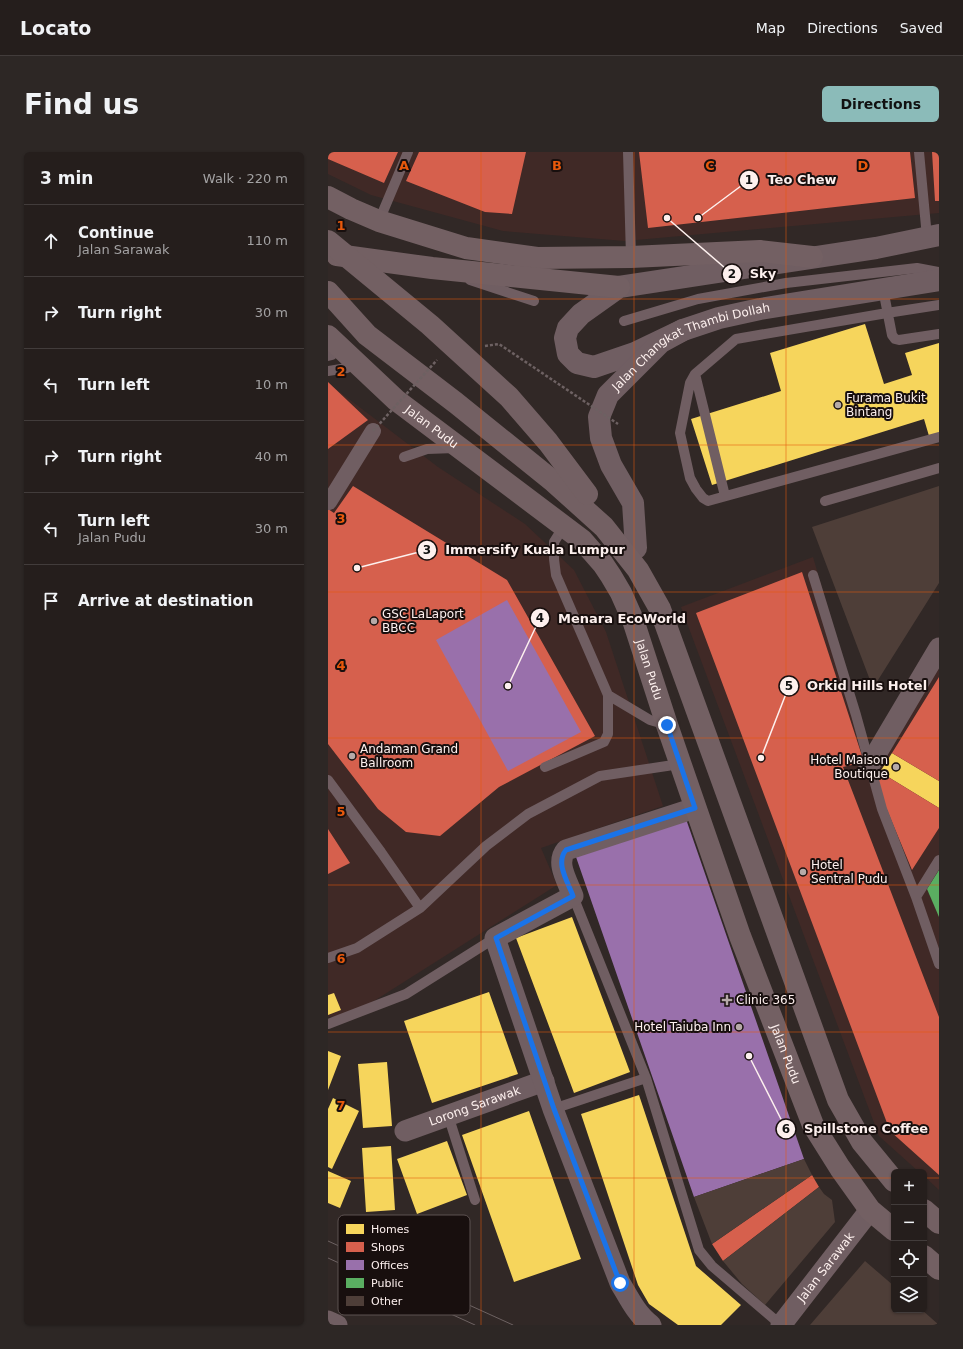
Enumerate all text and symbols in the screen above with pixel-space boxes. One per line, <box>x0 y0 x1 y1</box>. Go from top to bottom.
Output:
text: Locato <box>20 17 91 39</box>
text: Map <box>756 20 785 36</box>
text: Directions <box>807 20 878 36</box>
text: Saved <box>900 20 943 36</box>
button: Directions <box>822 86 939 122</box>
text: Find us <box>24 88 139 121</box>
text: A <box>399 158 409 173</box>
text: B <box>552 158 562 173</box>
text: C <box>705 158 715 173</box>
text: D <box>858 158 869 173</box>
callout: Teo Chew <box>739 167 844 192</box>
text: 3 min <box>40 168 93 188</box>
text: Walk · 220 m <box>203 171 288 186</box>
text: Teo Chew <box>767 172 837 187</box>
text: 1 <box>745 173 753 187</box>
text: 1 <box>336 218 346 233</box>
text: Continue <box>78 224 154 242</box>
icon: ahead <box>40 230 62 252</box>
text: 110 m <box>246 233 288 248</box>
text: Jalan Sarawak <box>78 242 169 257</box>
callout: Sky <box>722 261 784 286</box>
text: Sky <box>750 266 777 281</box>
text: 2 <box>728 267 736 281</box>
street label: Jalan Changkat Thambi Dollah <box>608 300 771 395</box>
icon: right <box>40 302 62 324</box>
text: Turn right <box>78 304 162 322</box>
text: 30 m <box>255 305 288 320</box>
text: 2 <box>336 364 346 379</box>
icon: left <box>40 374 62 396</box>
text: Turn left <box>78 376 150 394</box>
text: 10 m <box>255 377 288 392</box>
place label: Furama Bukit Bintang <box>846 391 926 419</box>
marker: Furama Bukit Bintang <box>833 400 843 410</box>
street label: Jalan Pudu <box>402 402 461 451</box>
icon: right <box>40 446 62 468</box>
text: Turn right <box>78 448 162 466</box>
text: 40 m <box>255 449 288 464</box>
text: 3 <box>336 511 346 526</box>
text: Turn left <box>78 512 150 530</box>
icon: left <box>40 518 62 540</box>
text: 30 m <box>255 521 288 536</box>
text: Jalan Pudu <box>78 530 146 545</box>
callout: Immersify Kuala Lumpur <box>417 537 632 562</box>
text: Immersify Kuala Lumpur <box>445 542 625 557</box>
text: 3 <box>423 543 431 557</box>
icon: arrive <box>40 590 62 612</box>
text: Arrive at destination <box>78 592 253 610</box>
callout: Menara EcoWorld <box>530 606 694 631</box>
place label: GSC LaLaport BBCC <box>382 607 464 635</box>
text: 4 <box>536 611 544 625</box>
text: Menara EcoWorld <box>558 611 686 626</box>
marker: GSC LaLaport BBCC <box>369 616 379 626</box>
street label: Jalan Pudu <box>632 637 665 702</box>
text: 4 <box>336 658 346 673</box>
callout: Orkid Hills Hotel <box>779 673 935 698</box>
text: Orkid Hills Hotel <box>807 678 927 693</box>
text: 5 <box>785 679 793 693</box>
route end <box>658 716 676 734</box>
place label: Andaman Grand Ballroom <box>360 742 458 770</box>
marker: Andaman Grand Ballroom <box>347 751 357 761</box>
place label: Hotel Maison Boutique <box>810 753 888 781</box>
marker: Hotel Maison Boutique <box>891 762 901 772</box>
text: 5 <box>336 804 346 819</box>
place label: Hotel Sentral Pudu <box>811 858 888 886</box>
marker: Hotel Sentral Pudu <box>798 867 808 877</box>
text: 6 <box>336 951 346 966</box>
place label: Clinic 365 <box>736 993 795 1007</box>
marker: Clinic 365 <box>721 994 733 1006</box>
place label: Hotel Taiuba Inn <box>634 1020 731 1034</box>
street label: Jalan Pudu <box>767 1021 803 1086</box>
marker: Hotel Taiuba Inn <box>734 1022 744 1032</box>
street label: Lorong Sarawak <box>427 1083 522 1129</box>
text: 7 <box>336 1098 346 1113</box>
callout: Spillstone Coffee <box>776 1116 936 1141</box>
text: Spillstone Coffee <box>804 1121 928 1136</box>
text: 6 <box>782 1122 790 1136</box>
map controls <box>891 1169 927 1313</box>
button: + <box>891 1169 927 1205</box>
button: − <box>891 1205 927 1241</box>
legend <box>338 1215 470 1315</box>
text: Homes <box>371 1223 409 1236</box>
street label: Jalan Sarawak <box>794 1230 857 1306</box>
text: Shops <box>371 1241 405 1254</box>
button: locate <box>891 1241 927 1277</box>
text: Offices <box>371 1259 409 1272</box>
route start <box>611 1274 629 1292</box>
text: Public <box>371 1277 404 1290</box>
button: layers <box>891 1277 927 1313</box>
text: Other <box>371 1295 403 1308</box>

